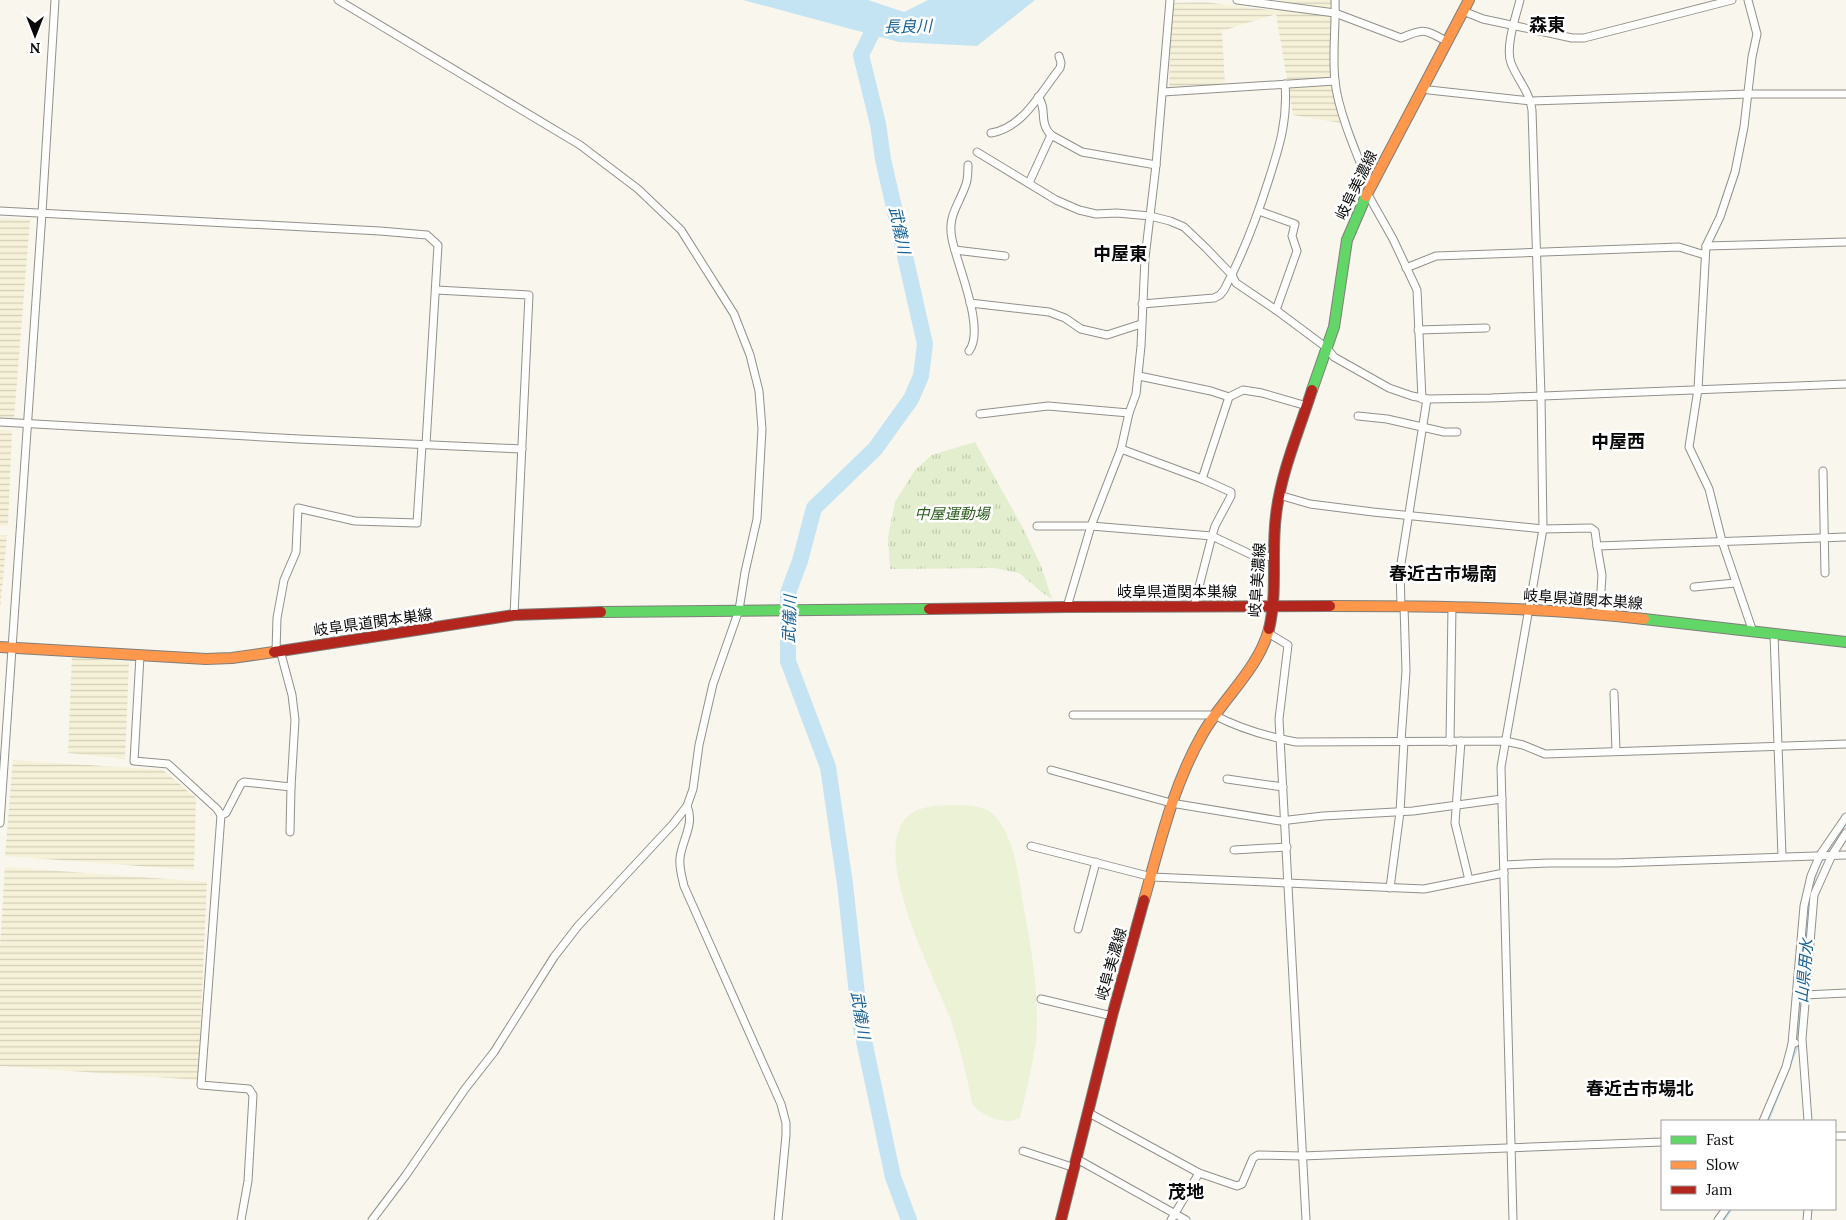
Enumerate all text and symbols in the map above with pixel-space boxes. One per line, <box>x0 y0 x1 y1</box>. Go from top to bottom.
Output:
north arrow <box>10 10 60 60</box>
district label: 森東 <box>1529 13 1565 36</box>
water label: 長良川 <box>884 16 934 36</box>
text: N <box>29 39 40 57</box>
street label: 岐阜美濃線 <box>1331 147 1381 223</box>
water label: 武儀川 <box>885 204 915 258</box>
district label: 中屋東 <box>1093 242 1147 265</box>
district label: 中屋西 <box>1591 430 1645 453</box>
park label: 中屋運動場 <box>914 504 991 523</box>
street label: 岐阜美濃線 <box>1245 542 1269 618</box>
district label: 春近古市場南 <box>1389 562 1497 585</box>
street label: 岐阜県道関本巣線 <box>1117 582 1237 601</box>
street label: 岐阜県道関本巣線 <box>1522 585 1644 613</box>
water label: 武儀川 <box>778 593 800 643</box>
street label: 岐阜県道関本巣線 <box>312 604 434 640</box>
street label: 岐阜美濃線 <box>1092 925 1130 1003</box>
water label: 山県用水 <box>1791 936 1817 1004</box>
water label: 武儀川 <box>847 990 875 1042</box>
district label: 春近古市場北 <box>1586 1077 1694 1100</box>
legend <box>1661 1120 1836 1210</box>
text: Fast <box>1706 1130 1734 1149</box>
text: Slow <box>1706 1155 1739 1174</box>
district label: 茂地 <box>1168 1180 1204 1203</box>
text: Jam <box>1705 1180 1733 1199</box>

